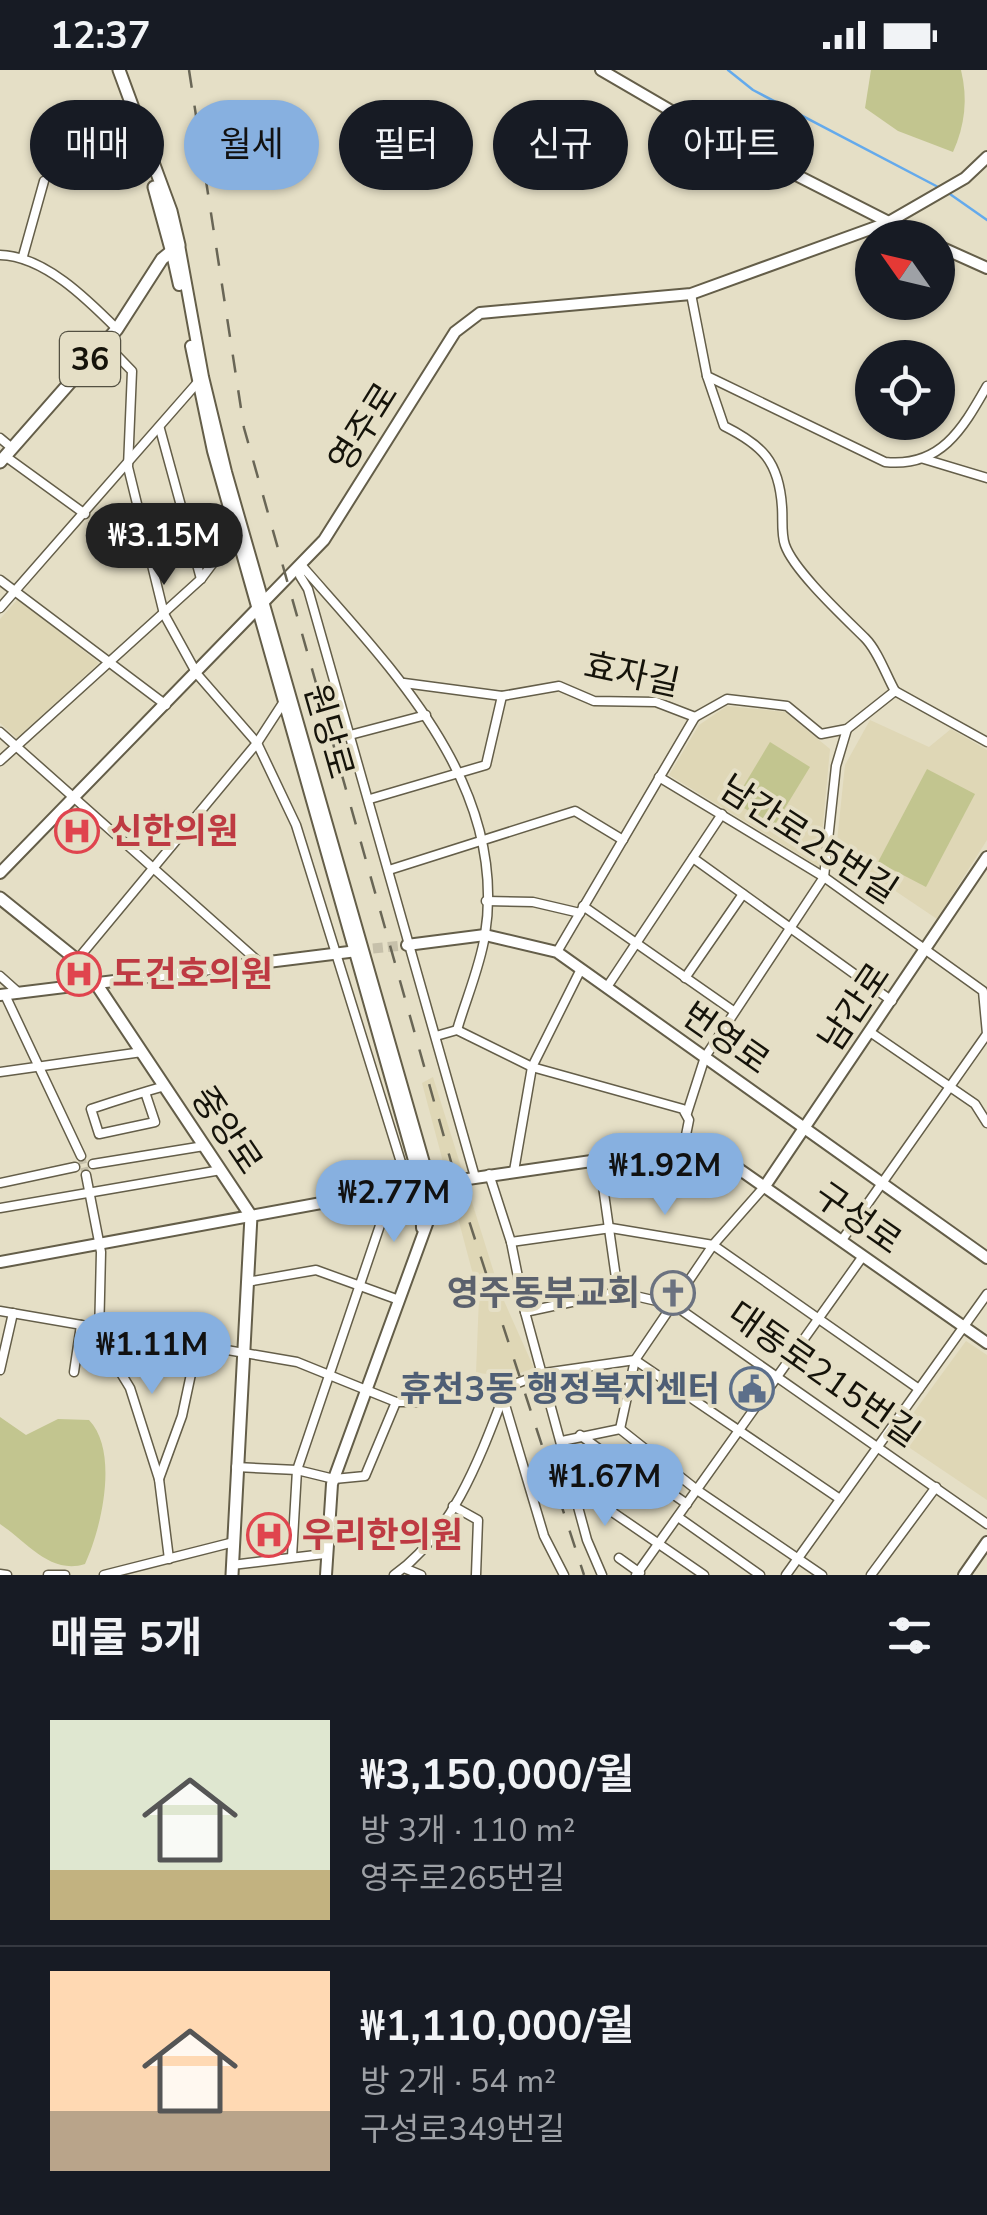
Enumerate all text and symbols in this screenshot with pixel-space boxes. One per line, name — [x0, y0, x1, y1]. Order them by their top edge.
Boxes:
text: 12:37 — [50, 10, 151, 61]
chip: 매매 — [30, 100, 164, 190]
chip: 월세 — [184, 100, 319, 190]
chip: 필터 — [339, 100, 473, 190]
chip: 신규 — [493, 100, 628, 190]
chip: 아파트 — [648, 100, 814, 190]
north arrow — [855, 220, 955, 320]
map controls — [855, 220, 955, 440]
road number: 36 — [60, 332, 120, 386]
button: locate — [855, 340, 955, 440]
street label: 영주로 — [318, 374, 409, 481]
pin: ₩3.15M — [83, 503, 245, 588]
text: ₩3.15M — [108, 514, 220, 557]
street label: 효자길 — [580, 641, 684, 708]
street label: 원당로 — [293, 678, 364, 784]
street label: 남간로25번길 — [711, 764, 907, 914]
hospital icon: 신한의원 — [54, 808, 100, 854]
place label: 신한의원 — [110, 808, 239, 855]
hospital icon: 도건호의원 — [56, 951, 102, 997]
place label: 도건호의원 — [112, 951, 273, 998]
street label: 남간로 — [808, 954, 901, 1060]
street label: 번영로 — [673, 991, 779, 1085]
street label: 중앙로 — [180, 1077, 273, 1183]
pin: ₩1.92M — [584, 1133, 746, 1218]
text: ₩1.92M — [609, 1144, 721, 1187]
pin: ₩2.77M — [313, 1160, 475, 1245]
text: ₩2.77M — [338, 1171, 450, 1214]
street label: 구성로 — [805, 1171, 911, 1265]
place label: 영주동부교회 — [447, 1270, 640, 1317]
church icon: 영주동부교회 — [650, 1270, 696, 1316]
street label: 대동로215번길 — [718, 1291, 929, 1458]
pin: ₩1.11M — [71, 1312, 233, 1397]
text: ₩1.11M — [96, 1323, 208, 1366]
place label: 휴천3동 행정복지센터 — [400, 1366, 720, 1413]
public building icon: 휴천3동 행정복지센터 — [729, 1366, 775, 1412]
pin: ₩1.67M — [524, 1444, 686, 1529]
text: ₩1.67M — [549, 1455, 661, 1498]
hospital icon: 우리한의원 — [246, 1512, 292, 1558]
place label: 우리한의원 — [302, 1512, 463, 1559]
icon: filters — [882, 1608, 937, 1663]
text: 매물 5개 — [50, 1610, 202, 1667]
text: ₩3,150,000/월 — [360, 1747, 634, 1804]
icon: home — [130, 1760, 250, 1880]
text: 방 3개 · 110 m² — [360, 1809, 575, 1852]
text: 영주로265번길 — [360, 1857, 565, 1900]
text: ₩1,110,000/월 — [360, 1998, 634, 2055]
icon: home — [130, 2011, 250, 2131]
text: 방 2개 · 54 m² — [360, 2060, 556, 2103]
text: 구성로349번길 — [360, 2108, 565, 2151]

